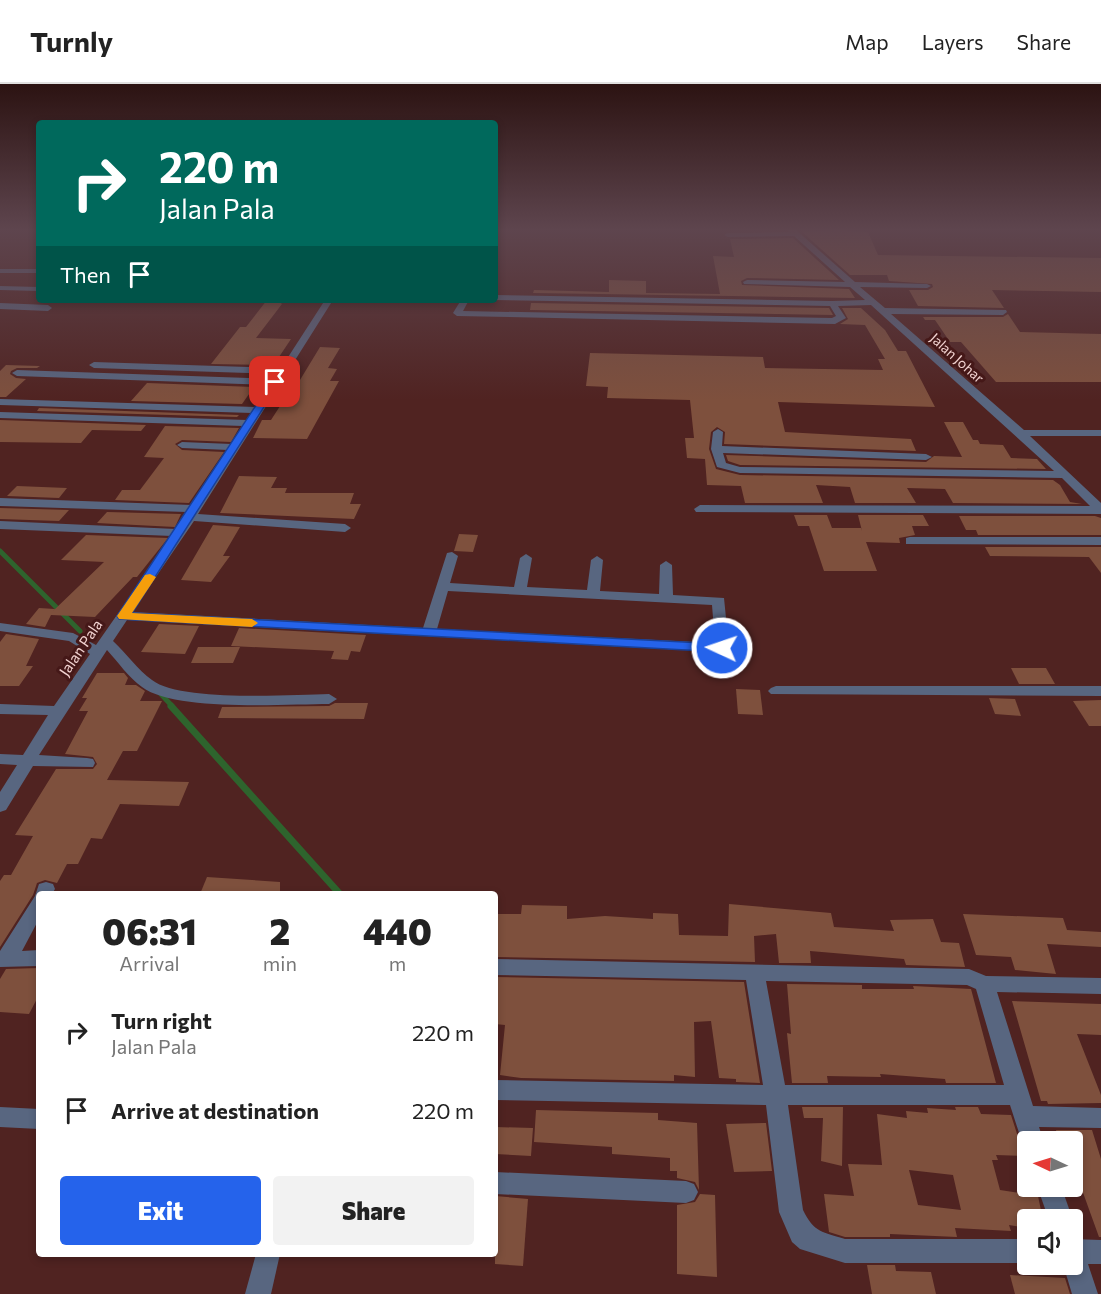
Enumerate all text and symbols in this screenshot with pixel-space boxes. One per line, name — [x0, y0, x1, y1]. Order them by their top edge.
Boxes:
text: Turnly — [30, 24, 113, 58]
text: Map — [845, 29, 889, 54]
text: Layers — [922, 29, 984, 54]
text: Share — [1017, 29, 1071, 54]
text: 220 m — [159, 140, 279, 192]
icon: right — [60, 144, 138, 222]
text: Jalan Pala — [159, 192, 275, 225]
icon: arrive — [123, 258, 156, 291]
text: Then — [60, 261, 111, 288]
street label: Jalan Johar — [927, 329, 988, 386]
pin — [249, 356, 300, 407]
icon: arrive — [258, 365, 291, 398]
street label: Jalan Pala — [55, 616, 106, 679]
position arrow — [690, 616, 754, 680]
text: 06:31 — [102, 908, 197, 952]
text: 2 — [269, 908, 290, 952]
text: 440 — [363, 908, 432, 952]
text: Arrival — [119, 951, 180, 975]
text: min — [263, 951, 297, 975]
text: m — [389, 951, 406, 975]
text: Turn right — [111, 1007, 212, 1034]
icon: right — [60, 1016, 93, 1049]
text: 220 m — [412, 1019, 474, 1046]
text: Jalan Pala — [111, 1034, 197, 1058]
icon: arrive — [60, 1094, 93, 1127]
text: Arrive at destination — [111, 1097, 319, 1124]
text: 220 m — [412, 1097, 474, 1124]
north arrow — [1017, 1131, 1083, 1197]
map controls — [1017, 1131, 1083, 1275]
button: Exit — [60, 1176, 261, 1245]
button: Share — [273, 1176, 474, 1245]
button: sound — [1017, 1209, 1083, 1275]

